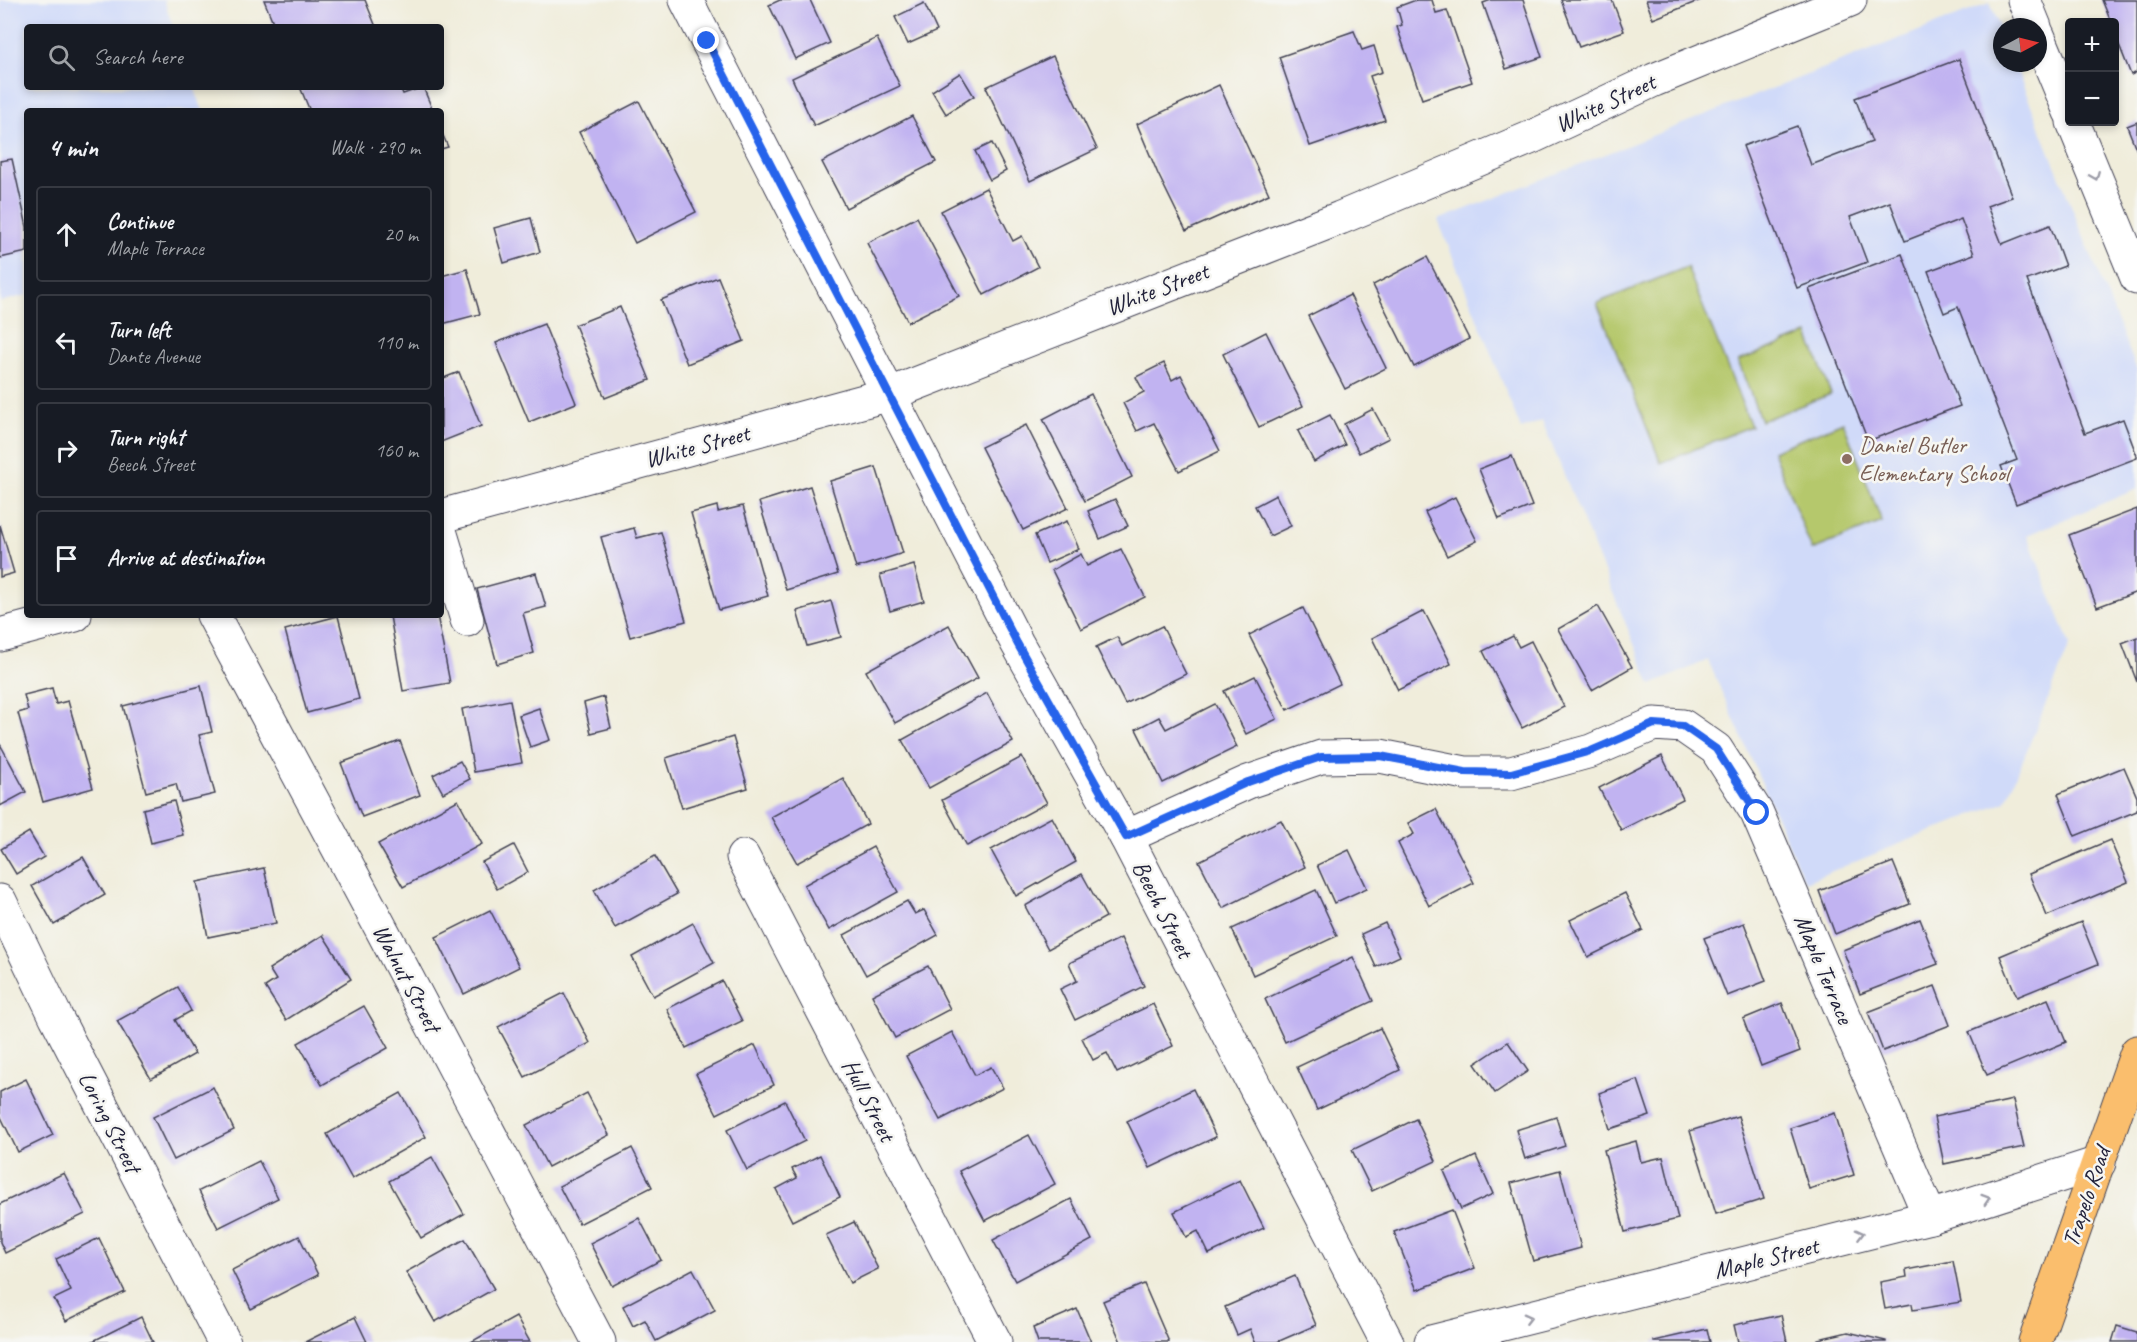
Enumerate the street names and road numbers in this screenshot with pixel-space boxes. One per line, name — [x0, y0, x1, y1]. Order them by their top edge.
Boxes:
street label: White Street — [1550, 66, 1662, 139]
street label: White Street — [1102, 255, 1214, 322]
street label: White Street — [641, 417, 755, 474]
street label: Beech Street — [1126, 855, 1201, 964]
street label: Maple Terrace — [1788, 910, 1861, 1030]
street label: Walnut Street — [366, 919, 449, 1040]
street label: Hull Street — [836, 1054, 903, 1148]
street label: Loring Street — [72, 1067, 150, 1180]
street label: Trapelo Road — [2055, 1140, 2118, 1251]
street label: Maple Street — [1711, 1230, 1823, 1285]

